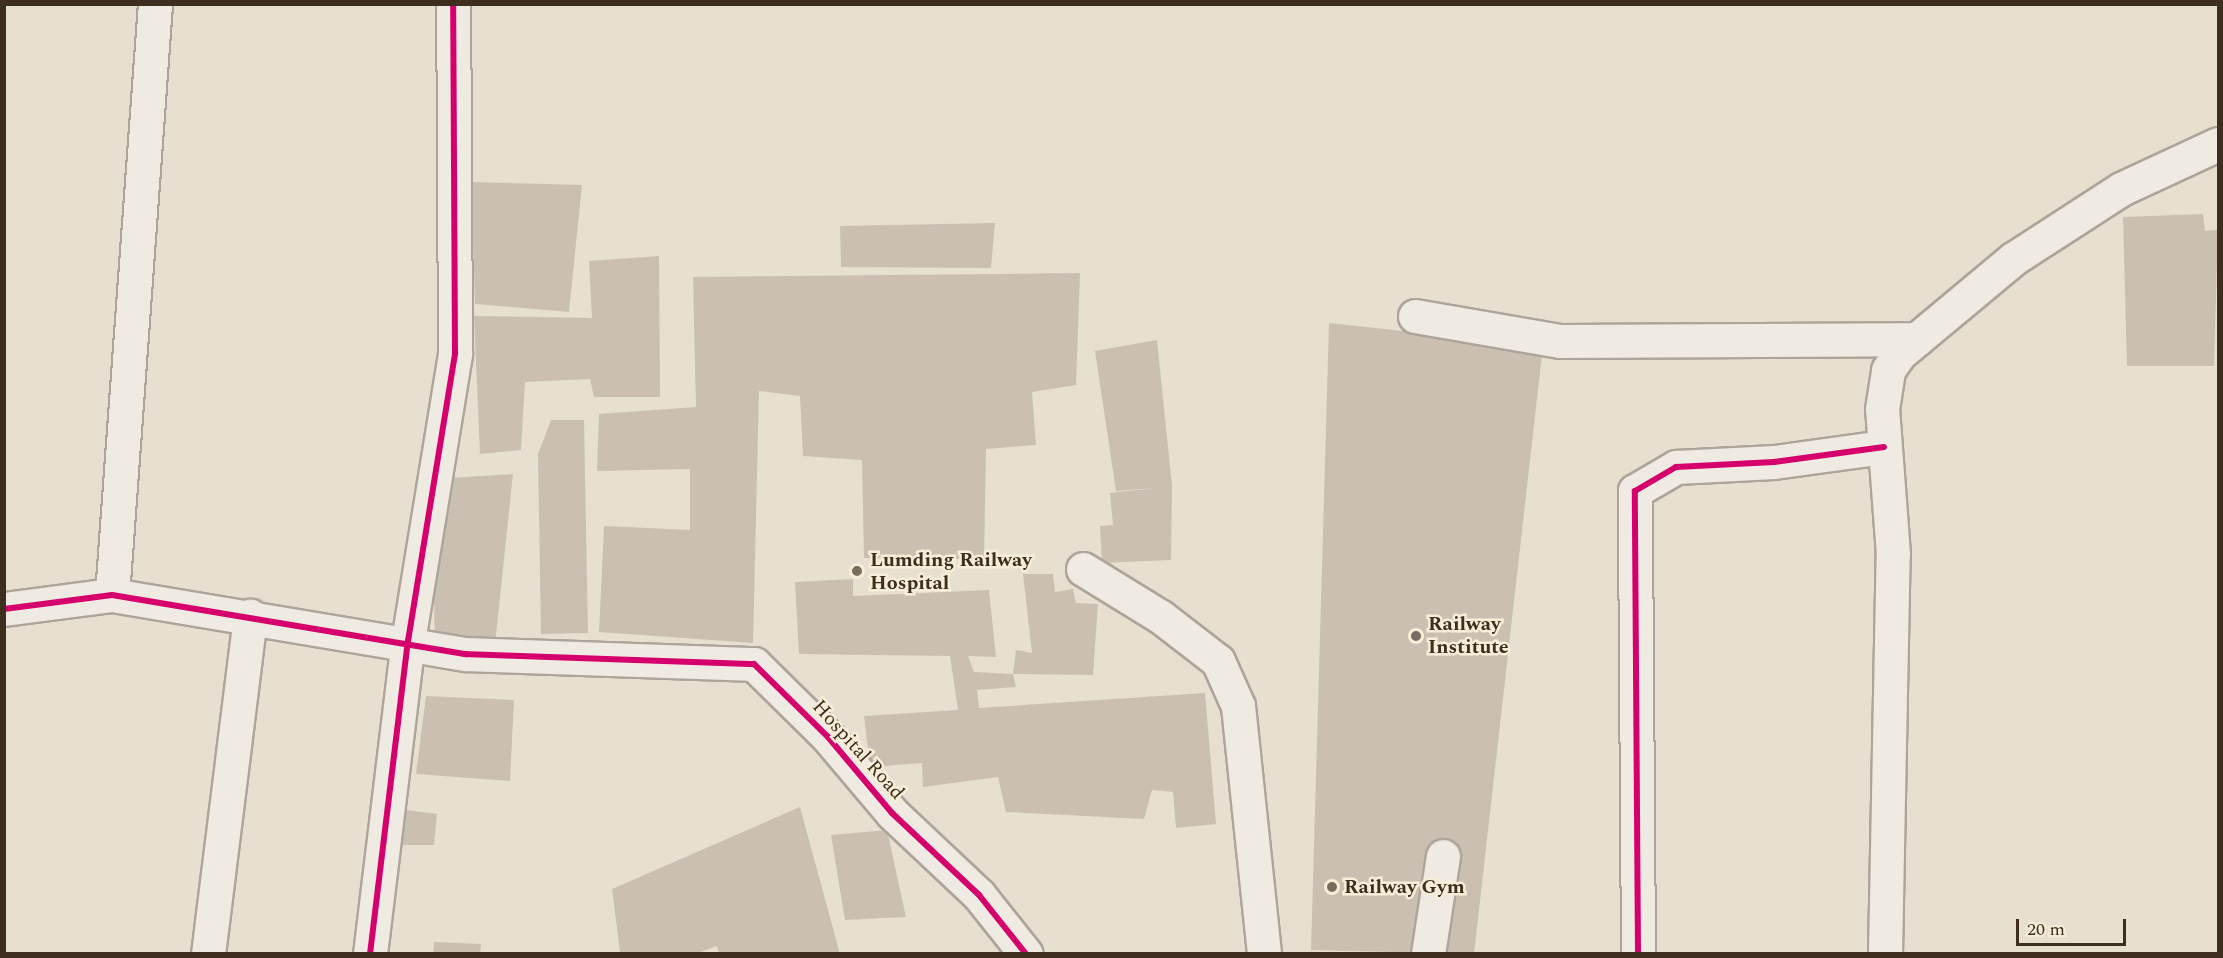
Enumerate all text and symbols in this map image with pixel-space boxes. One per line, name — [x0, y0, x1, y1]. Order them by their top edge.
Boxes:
place label: Lumding Railway Hospital — [870, 548, 1032, 595]
marker: Lumding Railway Hospital — [848, 562, 866, 580]
place label: Railway Institute — [1428, 612, 1509, 659]
marker: Railway Institute — [1409, 629, 1423, 643]
street label: Hospital Road — [807, 695, 909, 805]
place label: Railway Gym — [1344, 875, 1465, 899]
marker: Railway Gym — [1325, 880, 1339, 894]
scale bar — [2019, 907, 2128, 945]
text: 20 m — [2027, 916, 2065, 943]

